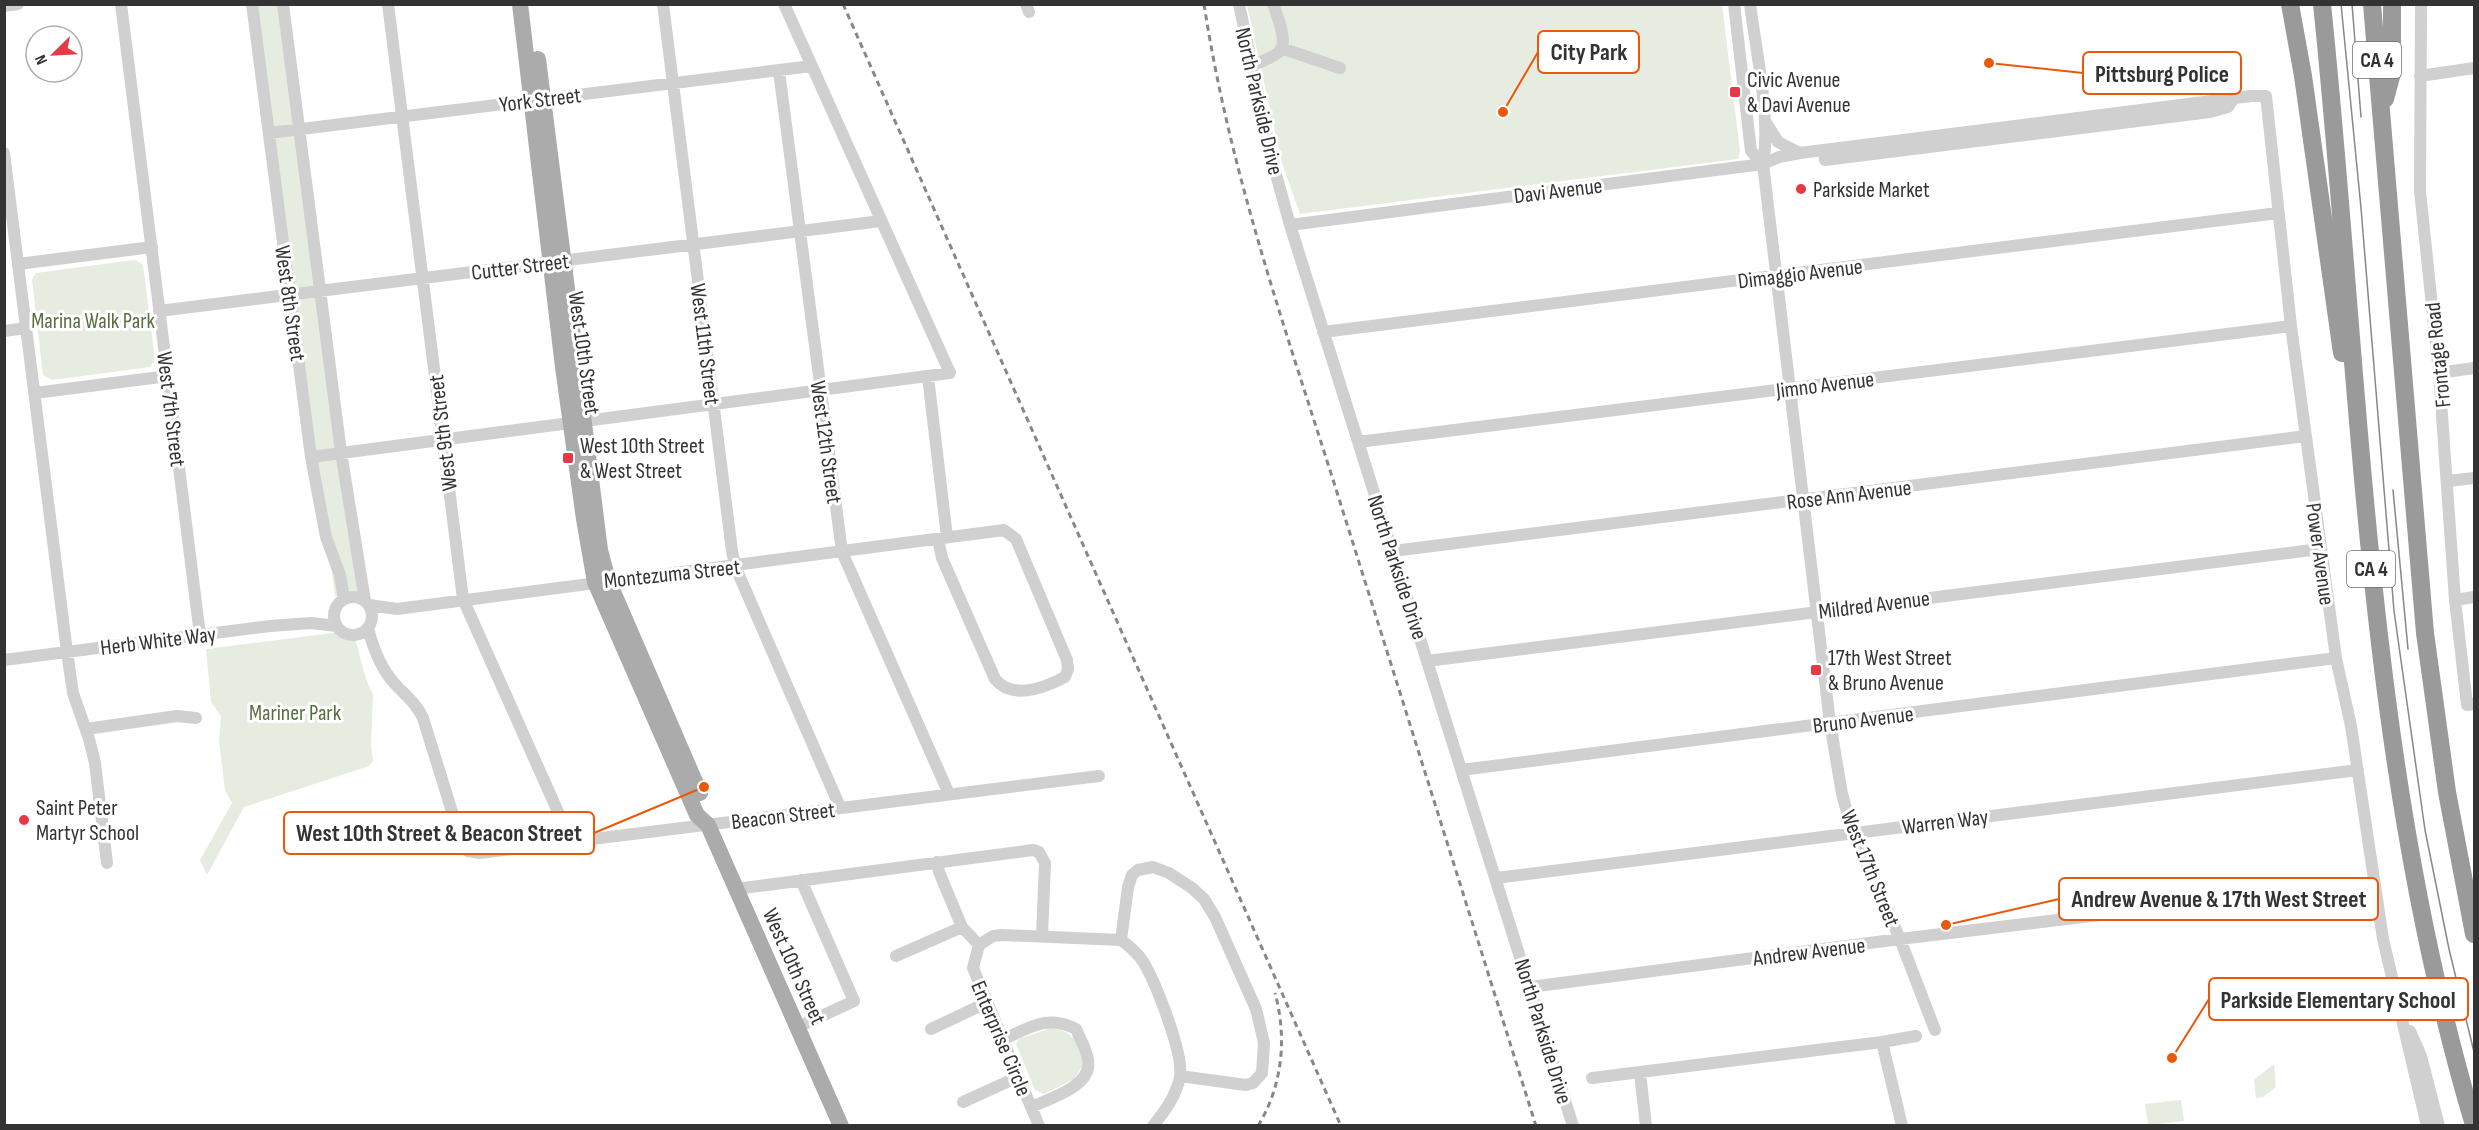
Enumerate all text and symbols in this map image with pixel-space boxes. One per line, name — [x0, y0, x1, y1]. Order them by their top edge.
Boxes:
north arrow — [24, 24, 84, 84]
street label: North Parkside Drive — [1228, 25, 1289, 178]
callout: City Park — [1538, 31, 1639, 73]
text: City Park — [1551, 38, 1627, 67]
road number: CA 4 — [2353, 42, 2401, 78]
text: N — [31, 52, 52, 67]
callout: Pittsburg Police — [2083, 52, 2241, 94]
text: Pittsburg Police — [2095, 60, 2229, 89]
place label: Civic Avenue & Davi Avenue — [1747, 67, 1851, 119]
street label: York Street — [498, 82, 583, 119]
marker: Civic Avenue & Davi Avenue — [1728, 85, 1742, 99]
street label: Davi Avenue — [1512, 173, 1604, 210]
place label: Parkside Market — [1813, 177, 1930, 204]
marker: Parkside Market — [1794, 182, 1808, 196]
street label: West 8th Street — [268, 244, 311, 363]
street label: Cutter Street — [470, 248, 571, 287]
street label: Dimaggio Avenue — [1736, 253, 1864, 296]
street label: West 11th Street — [684, 282, 725, 407]
street label: West 10th Street — [561, 290, 606, 417]
street label: Frontage Road — [2420, 301, 2457, 409]
park label: Marina Walk Park — [31, 308, 155, 335]
street label: West 7th Street — [150, 350, 191, 469]
street label: Jimno Avenue — [1774, 366, 1876, 405]
street label: West 9th Street — [423, 373, 464, 492]
street label: West 12th Street — [804, 379, 848, 506]
place label: West 10th Street & West Street — [580, 433, 705, 485]
marker: West 10th Street & West Street — [561, 451, 575, 465]
street label: Rose Ann Avenue — [1785, 474, 1913, 517]
street label: North Parkside Drive — [1361, 492, 1433, 643]
street label: Power Avenue — [2299, 501, 2340, 607]
road number: CA 4 — [2347, 551, 2395, 587]
street label: Montezuma Street — [603, 554, 742, 595]
street label: Mildred Avenue — [1817, 585, 1931, 626]
street label: Herb White Way — [99, 621, 218, 662]
place label: 17th West Street & Bruno Avenue — [1828, 645, 1952, 697]
marker: 17th West Street & Bruno Avenue — [1809, 663, 1823, 677]
park label: Mariner Park — [249, 700, 342, 727]
street label: Bruno Avenue — [1811, 701, 1915, 740]
place label: Saint Peter Martyr School — [36, 795, 139, 847]
street label: Beacon Street — [730, 797, 837, 836]
street label: Warren Way — [1900, 804, 1990, 841]
street label: West 17th Street — [1834, 806, 1905, 931]
callout: West 10th Street & Beacon Street — [284, 812, 594, 854]
marker: Saint Peter Martyr School — [17, 813, 31, 827]
text: West 10th Street & Beacon Street — [296, 819, 582, 848]
callout: Andrew Avenue & 17th West Street — [2059, 878, 2378, 920]
text: Andrew Avenue & 17th West Street — [2070, 885, 2367, 914]
street label: West 10th Street — [756, 904, 831, 1029]
street label: Andrew Avenue — [1751, 932, 1867, 973]
street label: North Parkside Drive — [1508, 956, 1577, 1107]
street label: Enterprise Circle — [964, 977, 1037, 1100]
callout: Parkside Elementary School — [2209, 978, 2468, 1020]
text: Parkside Elementary School — [2220, 986, 2456, 1015]

